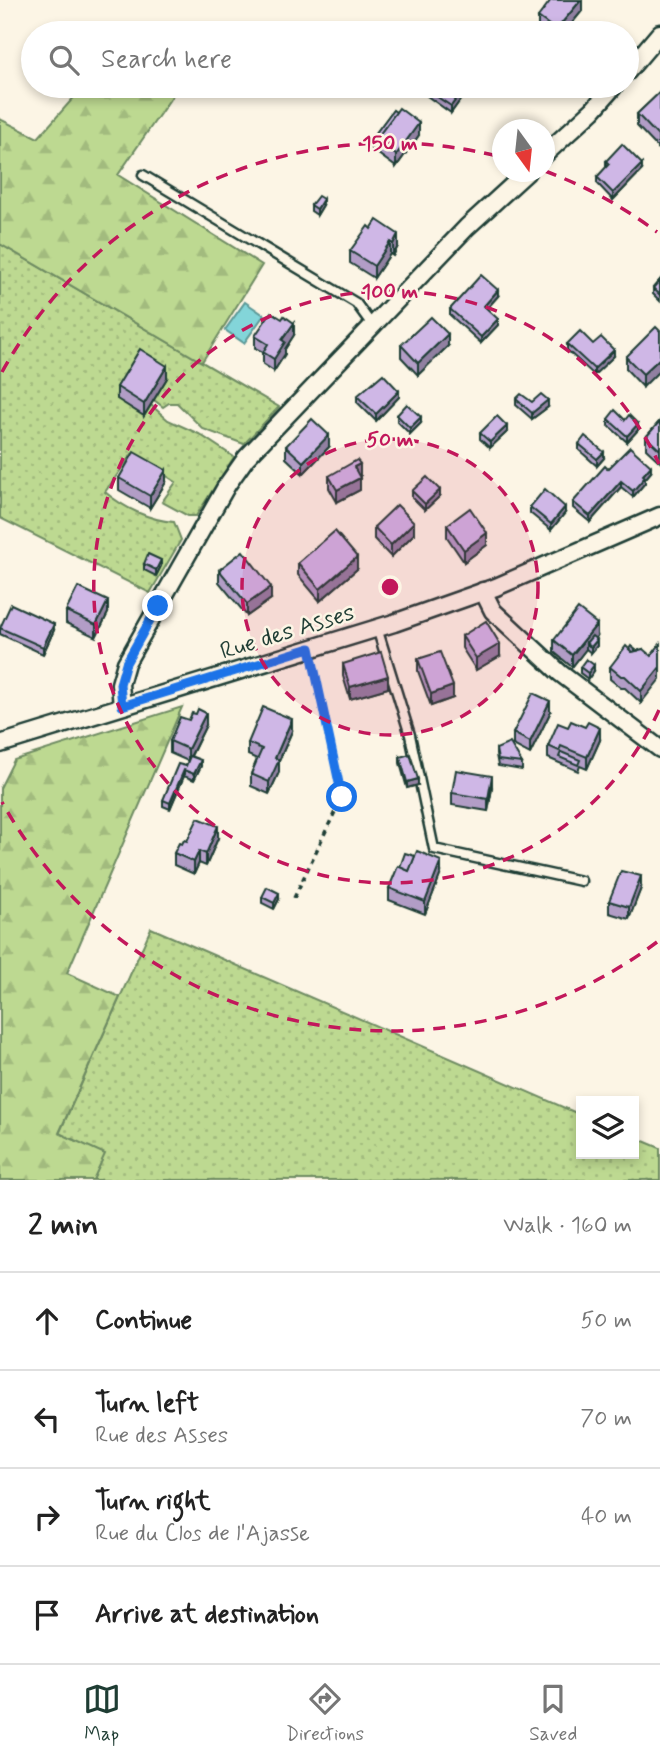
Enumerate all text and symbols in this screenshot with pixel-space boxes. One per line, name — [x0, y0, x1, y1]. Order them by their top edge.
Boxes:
search box — [21, 21, 639, 98]
icon: search — [45, 41, 83, 79]
text: Search here — [101, 43, 232, 77]
north arrow — [492, 119, 555, 182]
text: 150 m — [362, 130, 418, 158]
text: 100 m — [362, 278, 418, 306]
text: 50 m — [367, 426, 414, 454]
centre of rings — [378, 575, 402, 599]
route end — [142, 590, 173, 621]
street label: Rue des Asses — [216, 597, 359, 668]
route start — [326, 781, 357, 812]
map controls — [576, 1096, 639, 1159]
button: layers — [576, 1096, 639, 1159]
text: 2 min — [28, 1206, 98, 1245]
text: Walk · 160 m — [503, 1211, 632, 1241]
icon: ahead — [28, 1302, 66, 1340]
text: Continue — [95, 1304, 192, 1338]
text: 50 m — [581, 1306, 632, 1336]
text: Turn left — [95, 1387, 199, 1421]
icon: left — [28, 1400, 66, 1438]
text: 70 m — [580, 1404, 632, 1434]
text: Rue des Asses — [95, 1421, 228, 1451]
text: Turn right — [95, 1485, 211, 1519]
icon: right — [28, 1498, 66, 1536]
text: 40 m — [581, 1502, 632, 1532]
text: Rue du Clos de l'Ajasse — [95, 1519, 310, 1549]
icon: arrive — [28, 1596, 66, 1634]
text: Arrive at destination — [95, 1598, 319, 1632]
tab: Map — [83, 1680, 121, 1747]
tab: Directions — [286, 1680, 364, 1747]
tab: Saved — [529, 1680, 577, 1747]

